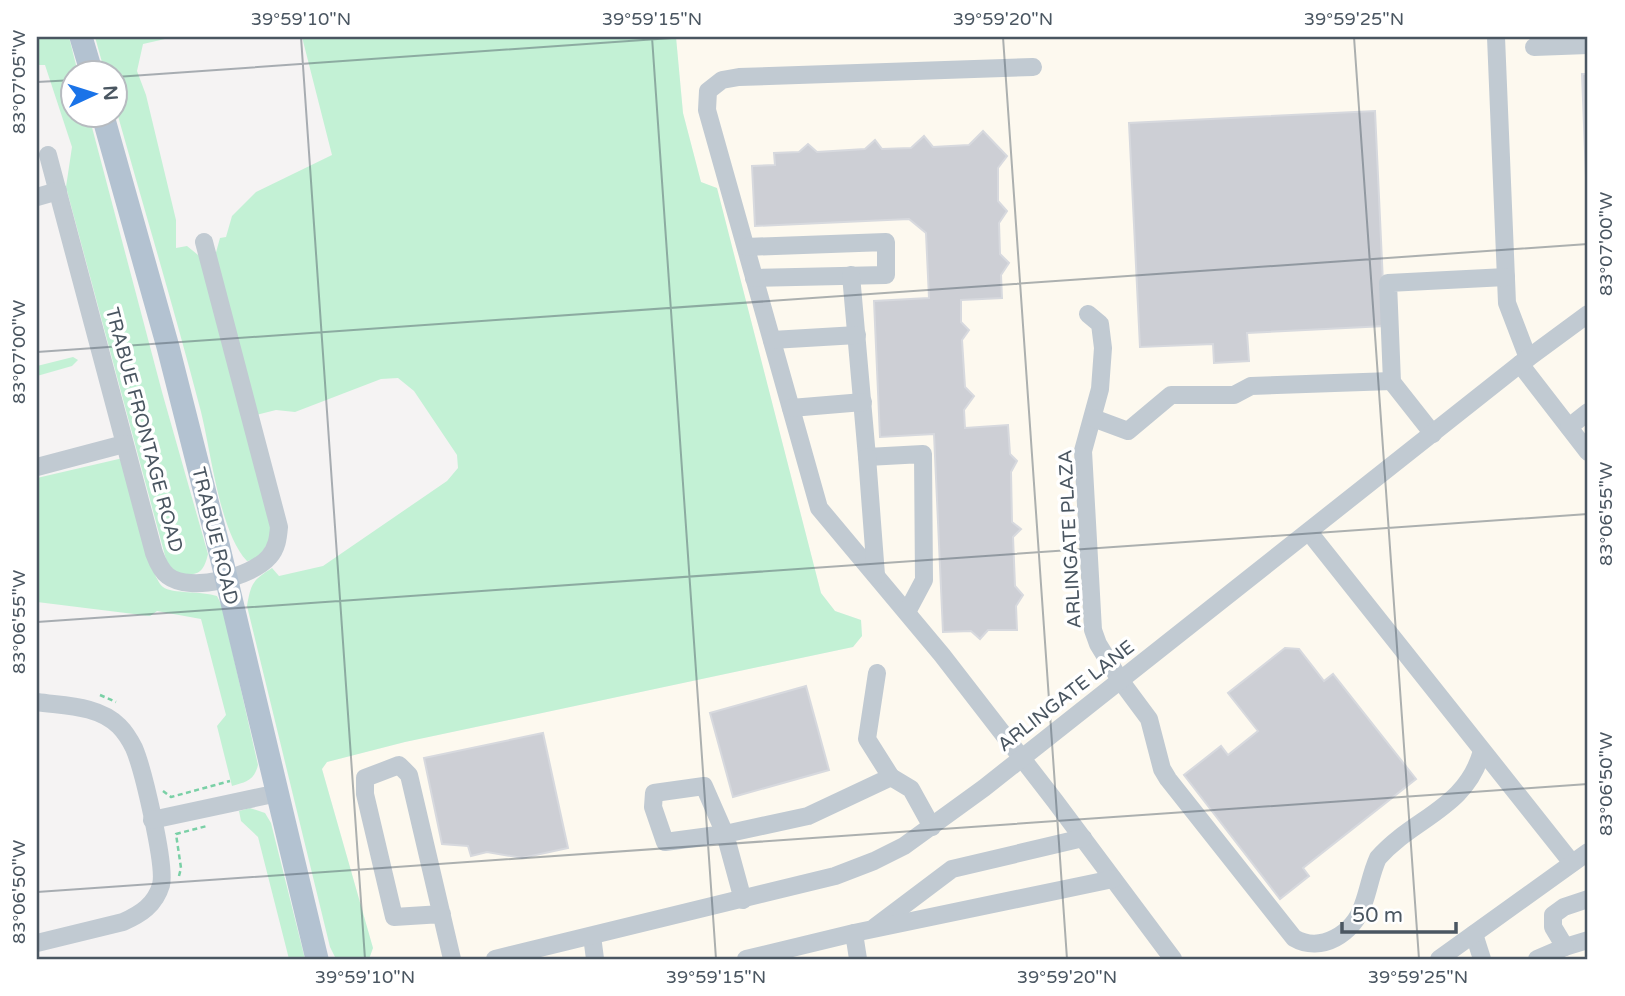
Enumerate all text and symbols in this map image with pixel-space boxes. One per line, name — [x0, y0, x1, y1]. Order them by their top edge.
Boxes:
text: 39°59'10"N — [251, 8, 351, 30]
text: 39°59'15"N — [602, 8, 702, 30]
text: 39°59'20"N — [953, 8, 1053, 30]
text: 39°59'25"N — [1304, 8, 1404, 30]
text: 83°07'05"W — [8, 30, 30, 134]
north arrow — [60, 60, 130, 130]
text: N — [98, 85, 121, 101]
text: 83°07'00"W — [1595, 192, 1617, 296]
text: 83°07'00"W — [8, 300, 30, 404]
street label: TRABUE FRONTAGE ROAD — [101, 305, 187, 555]
street label: ARLINGATE PLAZA — [1054, 449, 1086, 629]
text: 83°06'55"W — [1595, 462, 1617, 566]
street label: TRABUE ROAD — [187, 465, 243, 607]
text: 83°06'55"W — [8, 570, 30, 674]
street label: ARLINGATE LANE — [993, 636, 1139, 756]
text: 83°06'50"W — [1595, 732, 1617, 836]
text: 83°06'50"W — [8, 840, 30, 944]
scale bar — [1342, 891, 1455, 935]
text: 50 m — [1352, 903, 1403, 928]
text: 39°59'10"N — [315, 966, 415, 988]
text: 39°59'15"N — [666, 966, 766, 988]
text: 39°59'20"N — [1017, 966, 1117, 988]
text: 39°59'25"N — [1368, 966, 1468, 988]

